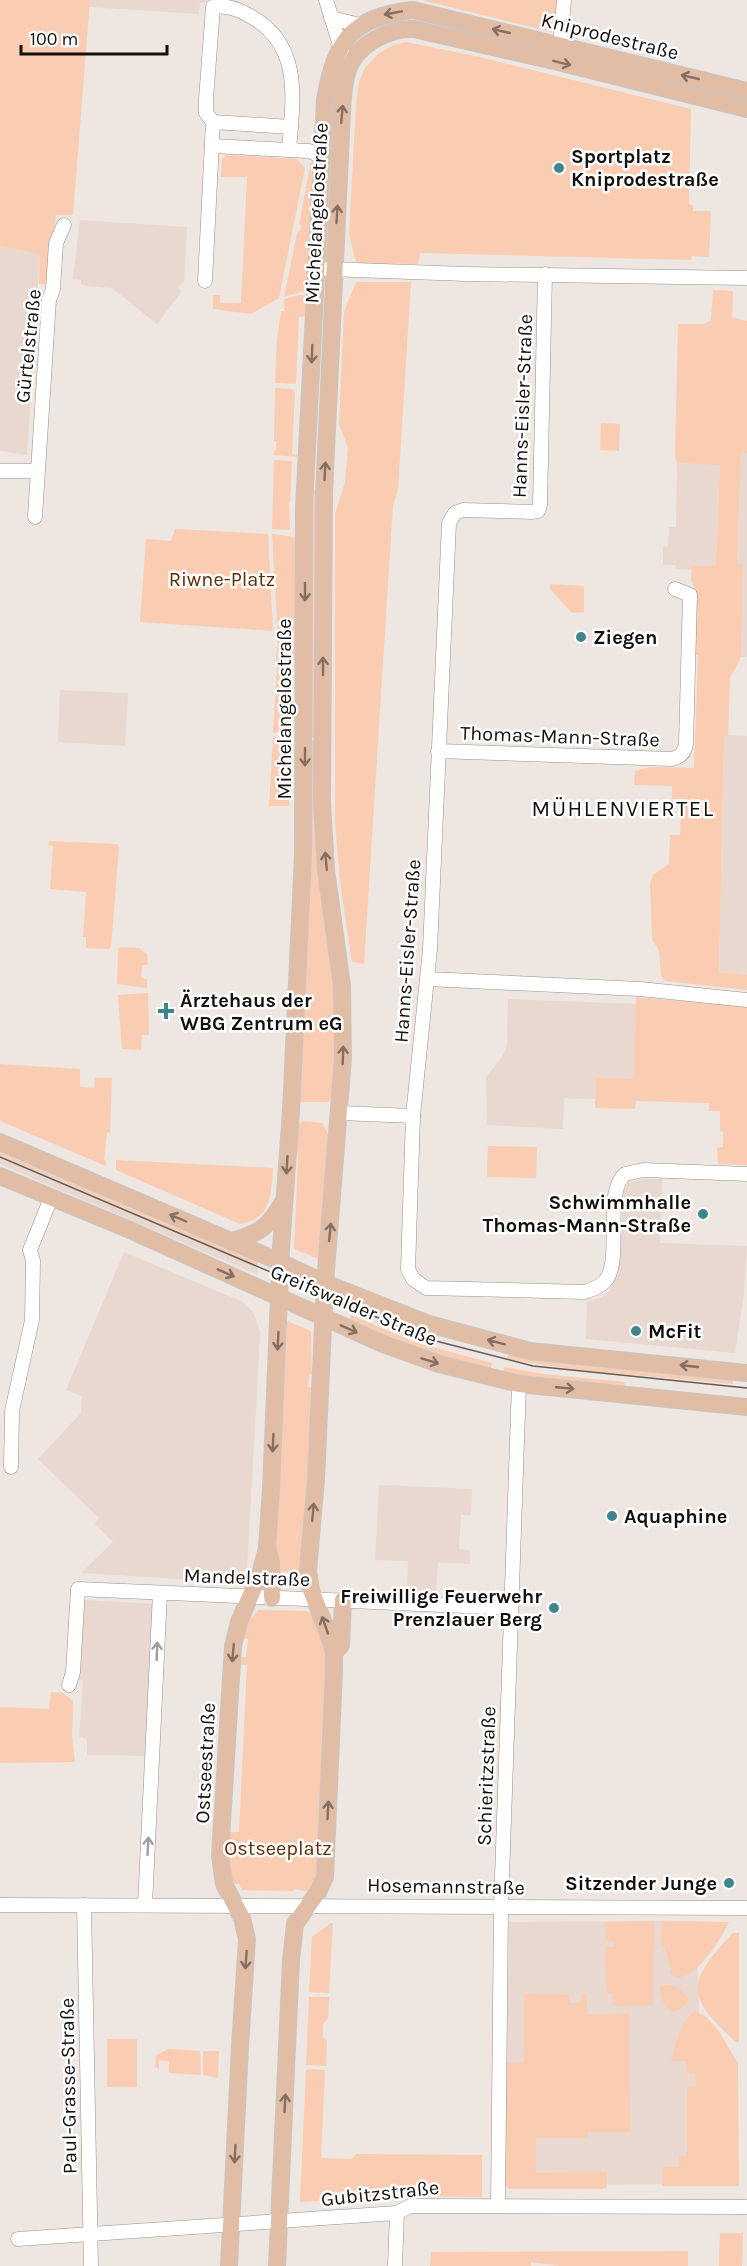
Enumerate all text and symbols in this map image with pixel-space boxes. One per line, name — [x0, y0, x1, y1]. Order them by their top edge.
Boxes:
one-way arrow — [383, 8, 403, 19]
street label: Kniprodestraße — [539, 8, 681, 65]
scale bar — [21, 18, 166, 56]
one-way arrow — [491, 25, 510, 37]
text: 100 m — [30, 28, 78, 50]
one-way arrow — [552, 57, 571, 69]
one-way arrow — [681, 71, 700, 82]
one-way arrow — [337, 104, 348, 124]
street label: Michelangelostraße — [300, 122, 333, 304]
place label: Sportplatz Kniprodestraße — [571, 145, 719, 191]
marker: Sportplatz Kniprodestraße — [552, 161, 566, 175]
one-way arrow — [331, 205, 342, 225]
street label: Gürtelstraße — [11, 288, 46, 404]
street label: Hanns-Eisler-Straße — [508, 314, 537, 498]
one-way arrow — [307, 343, 318, 363]
one-way arrow — [319, 462, 330, 482]
park label: Riwne-Platz — [169, 568, 275, 591]
one-way arrow — [299, 581, 311, 601]
street label: Michelangelostraße — [273, 618, 296, 800]
place label: Ziegen — [593, 626, 657, 649]
marker: Ziegen — [574, 630, 588, 644]
one-way arrow — [317, 657, 328, 677]
street label: Thomas-Mann-Straße — [460, 722, 660, 751]
one-way arrow — [299, 746, 311, 766]
district label: MÜHLENVIERTEL — [532, 796, 714, 822]
one-way arrow — [320, 852, 331, 872]
street label: Hanns-Eisler-Straße — [390, 858, 425, 1044]
place label: Ärztehaus der WBG Zentrum eG — [180, 989, 343, 1035]
marker: Ärztehaus der WBG Zentrum eG — [157, 1002, 175, 1020]
one-way arrow — [338, 1046, 349, 1066]
one-way arrow — [281, 1155, 292, 1175]
place label: Schwimmhalle Thomas-Mann-Straße — [483, 1191, 691, 1237]
marker: Schwimmhalle Thomas-Mann-Straße — [696, 1207, 710, 1221]
one-way arrow — [170, 1212, 188, 1223]
one-way arrow — [325, 1222, 336, 1242]
street label: Greifswalder Straße — [267, 1260, 441, 1351]
one-way arrow — [217, 1268, 235, 1279]
place label: McFit — [648, 1320, 702, 1343]
one-way arrow — [340, 1324, 358, 1335]
marker: McFit — [629, 1324, 643, 1338]
one-way arrow — [273, 1330, 284, 1350]
one-way arrow — [487, 1336, 506, 1348]
one-way arrow — [420, 1356, 439, 1367]
one-way arrow — [679, 1360, 699, 1371]
one-way arrow — [554, 1383, 574, 1394]
one-way arrow — [267, 1432, 278, 1452]
one-way arrow — [308, 1503, 319, 1523]
place label: Aquaphine — [624, 1505, 727, 1528]
marker: Aquaphine — [605, 1509, 619, 1523]
street label: Mandelstraße — [183, 1564, 311, 1591]
place label: Freiwillige Feuerwehr Prenzlauer Berg — [340, 1585, 542, 1631]
marker: Freiwillige Feuerwehr Prenzlauer Berg — [547, 1601, 561, 1615]
one-way arrow — [319, 1616, 330, 1635]
one-way arrow — [152, 1642, 163, 1662]
one-way arrow — [227, 1643, 238, 1663]
street label: Ostseestraße — [191, 1702, 220, 1824]
street label: Schieritzstraße — [473, 1706, 500, 1846]
one-way arrow — [322, 1800, 333, 1820]
one-way arrow — [142, 1837, 153, 1857]
park label: Ostseeplatz — [224, 1837, 332, 1860]
place label: Sitzender Junge — [565, 1872, 717, 1895]
street label: Hosemannstraße — [367, 1874, 525, 1899]
marker: Sitzender Junge — [722, 1876, 736, 1890]
one-way arrow — [240, 1949, 251, 1969]
street label: Paul-Grasse-Straße — [55, 1998, 82, 2174]
one-way arrow — [279, 2093, 290, 2113]
one-way arrow — [230, 2144, 241, 2164]
street label: Gubitzstraße — [320, 2176, 440, 2211]

